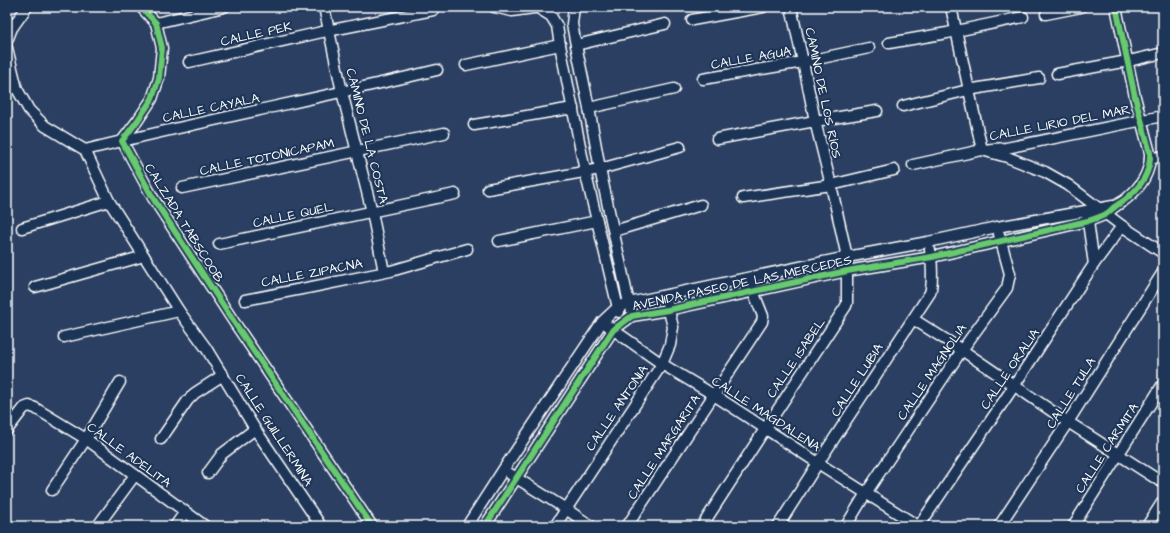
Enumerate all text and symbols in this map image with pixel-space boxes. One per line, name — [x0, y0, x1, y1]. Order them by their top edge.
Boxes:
street label: CALLE PEK — [219, 17, 293, 51]
street label: CAMINO DE LOS RÍOS — [800, 26, 846, 160]
street label: CALLE AGUA — [709, 42, 793, 74]
street label: CAMINO DE LA COSTA — [341, 66, 393, 206]
street label: CALLE CAYALA — [161, 89, 262, 127]
street label: CALLE LIRIO DEL MAR — [988, 101, 1132, 145]
street label: CALLE TOTONICAPAM — [198, 134, 336, 180]
street label: CALZADA TABSCOOB — [140, 160, 228, 286]
street label: CALLE QUEL — [251, 198, 335, 232]
street label: AVENIDA PASEO DE LAS MERCEDES — [631, 251, 853, 315]
street label: CALLE ZIPACNA — [260, 254, 365, 292]
street label: CALLE ISABEL — [763, 314, 829, 402]
street label: CALLE MAGNOLIA — [893, 320, 971, 424]
street label: CALLE ORALIA — [976, 324, 1044, 413]
street label: CALLE LUBIA — [827, 339, 888, 420]
street label: CALLE TULA — [1042, 353, 1100, 432]
street label: CALLE ANTONIA — [582, 361, 653, 455]
street label: CALLE GUILLERMINA — [231, 370, 318, 490]
street label: CALLE MAGDALENA — [708, 372, 824, 456]
street label: CALLE MARGARITA — [623, 390, 705, 503]
street label: CALLE CARMITA — [1071, 399, 1143, 497]
street label: CALLE ADELITA — [83, 418, 175, 492]

